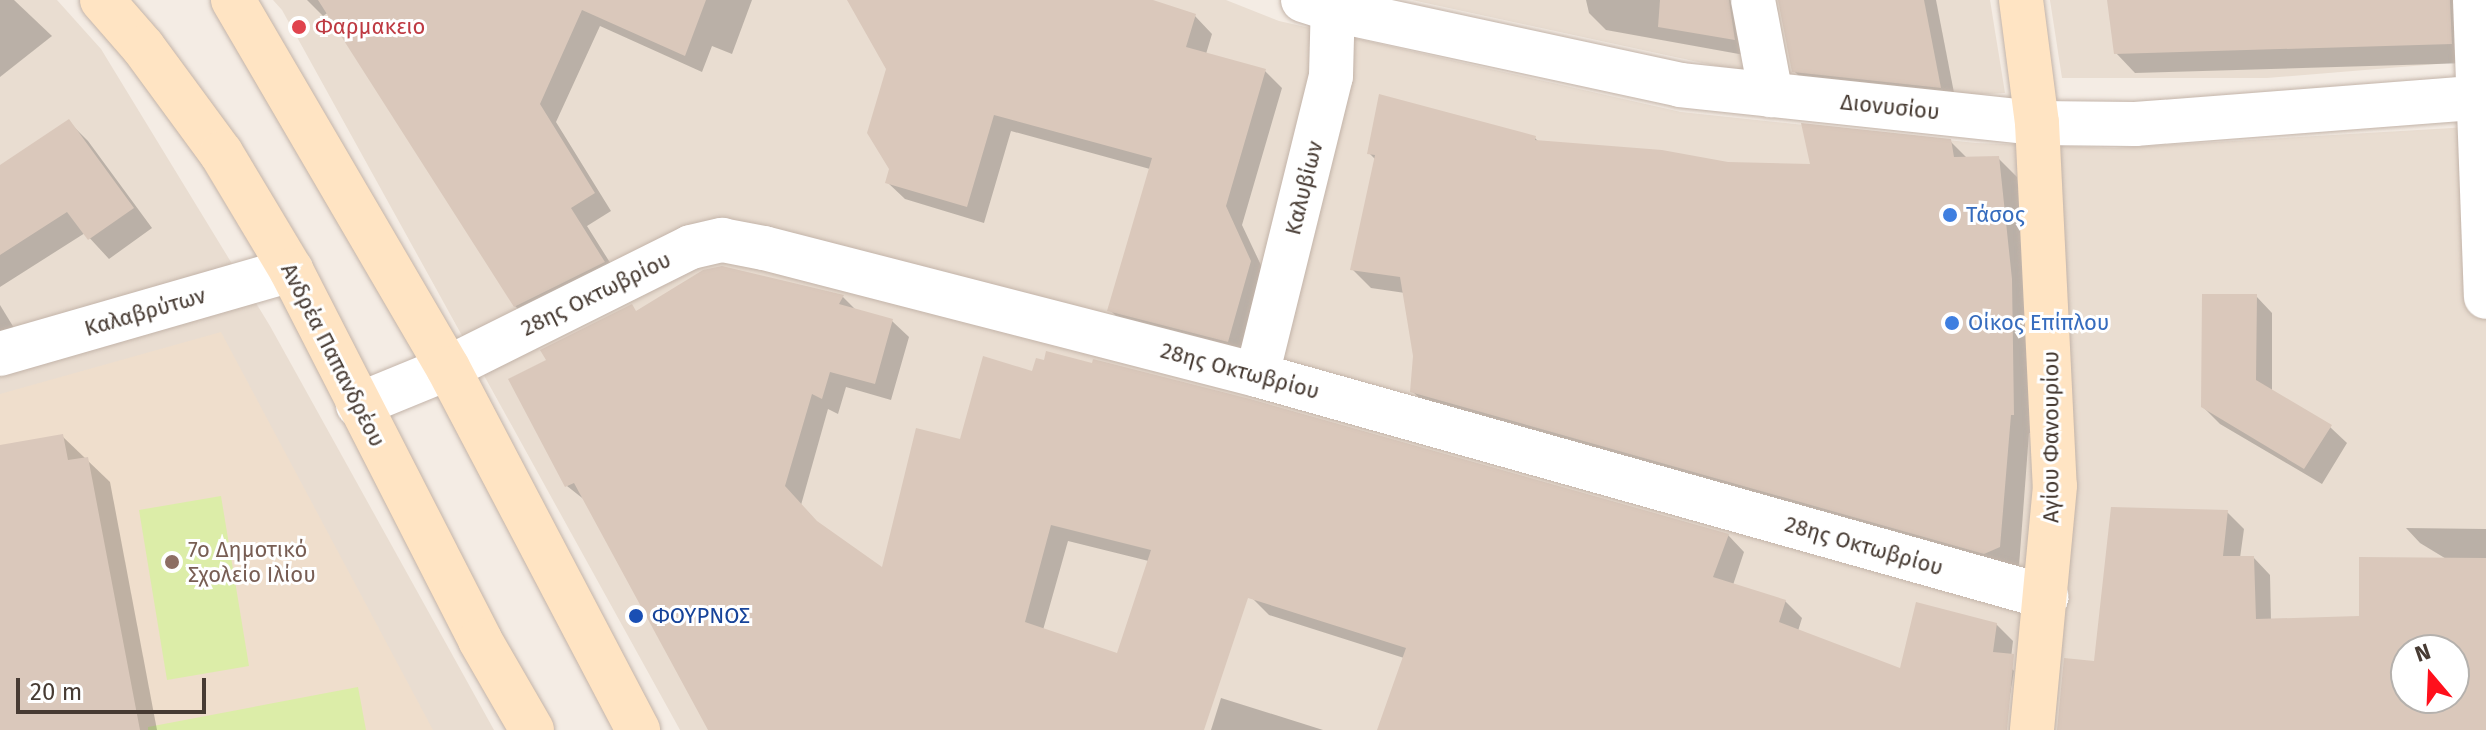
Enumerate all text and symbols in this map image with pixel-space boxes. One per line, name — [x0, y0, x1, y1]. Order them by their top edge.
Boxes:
place label: Φαρμακειο — [315, 14, 425, 40]
marker: Φαρμακειο — [290, 18, 308, 36]
street label: Διονυσίου — [1839, 89, 1941, 125]
street label: Καλυβίων — [1280, 138, 1328, 238]
place label: Τάσος — [1966, 202, 2025, 228]
marker: Τάσος — [1941, 206, 1959, 224]
street label: 28ης Οκτωβρίου — [517, 246, 675, 342]
street label: Ανδρέα Παπανδρέου — [275, 259, 391, 451]
street label: Καλαβρύτων — [81, 282, 209, 342]
place label: Οίκος Επίπλου — [1968, 310, 2109, 336]
marker: Οίκος Επίπλου — [1943, 314, 1961, 332]
street label: 28ης Οκτωβρίου — [1158, 337, 1322, 405]
street label: Αγίου Φανουρίου — [2038, 351, 2064, 523]
street label: 28ης Οκτωβρίου — [1782, 511, 1946, 581]
place label: 7ο Δημοτικό Σχολείο Ιλίου — [188, 536, 316, 588]
marker: 7ο Δημοτικό Σχολείο Ιλίου — [163, 553, 181, 571]
place label: ΦΟΥΡΝΟΣ — [652, 603, 750, 629]
marker: ΦΟΥΡΝΟΣ — [627, 607, 645, 625]
north arrow — [2390, 634, 2470, 714]
text: N — [2411, 638, 2434, 668]
scale bar — [20, 662, 210, 712]
text: 20 m — [30, 678, 82, 706]

